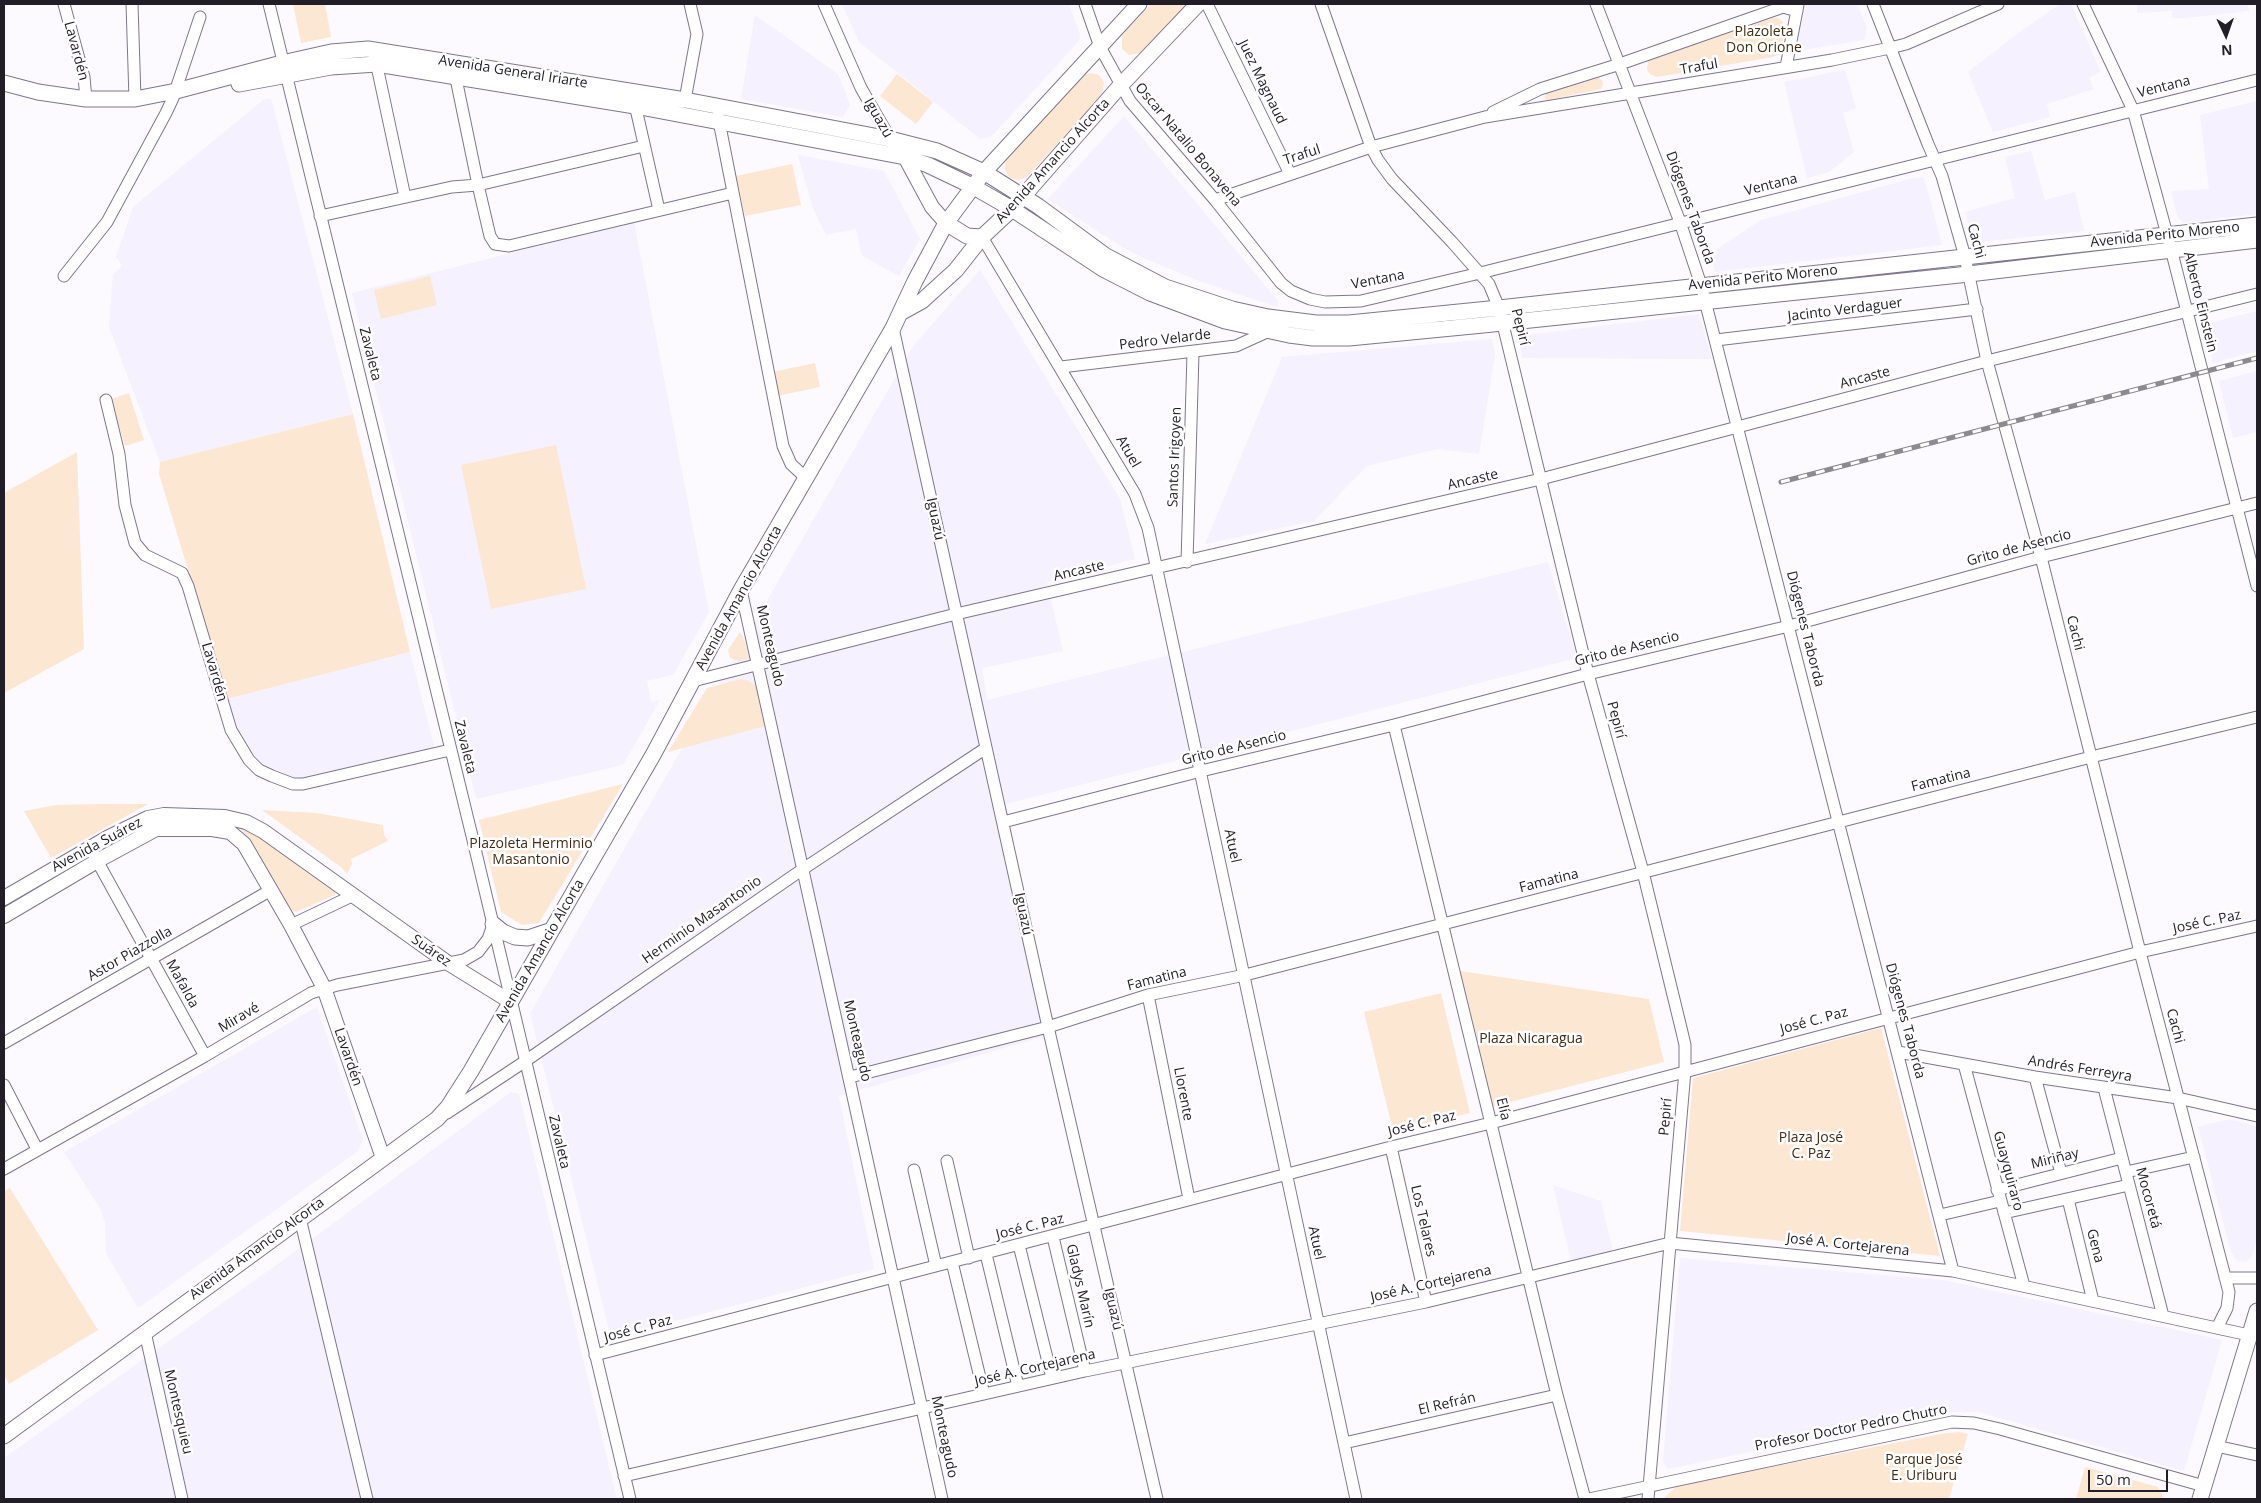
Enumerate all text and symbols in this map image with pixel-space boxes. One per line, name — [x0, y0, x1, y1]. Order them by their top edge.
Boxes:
north arrow — [2201, 10, 2251, 60]
street label: Lavardén — [60, 20, 92, 82]
park label: Plazoleta Don Orione — [1726, 24, 1802, 56]
street label: Juez Magnaud — [1234, 37, 1290, 127]
text: N — [2221, 41, 2233, 60]
street label: Avenida General Iriarte — [437, 52, 589, 92]
street label: Traful — [1679, 55, 1719, 79]
street label: Ventana — [2136, 72, 2192, 102]
street label: Oscar Natalio Bonavena — [1131, 80, 1245, 210]
street label: Iguazú — [860, 95, 896, 141]
street label: Avenida Amancio Alcorta — [992, 95, 1114, 227]
street label: Traful — [1281, 141, 1323, 169]
street label: Diógenes Taborda — [1662, 149, 1718, 267]
street label: Ventana — [1743, 170, 1799, 200]
street label: Avenida Perito Moreno — [2090, 219, 2240, 251]
street label: Cachi — [1963, 222, 1989, 260]
street label: Alberto Einstein — [2179, 250, 2221, 354]
street label: Avenida Perito Moreno — [1688, 262, 1838, 294]
street label: Ventana — [1350, 267, 1406, 293]
street label: Jacinto Verdaguer — [1787, 295, 1903, 325]
street label: Pepirí — [1507, 307, 1533, 347]
street label: Zavaleta — [355, 325, 385, 383]
street label: Pedro Velarde — [1118, 326, 1212, 354]
street label: Ancaste — [1838, 363, 1892, 393]
street label: Santos Irigoyen — [1165, 407, 1185, 507]
street label: Atuel — [1112, 433, 1144, 471]
street label: Ancaste — [1446, 466, 1500, 494]
street label: Iguazú — [922, 496, 948, 542]
street label: Avenida Amancio Alcorta — [692, 523, 786, 673]
street label: Grito de Asencio — [1965, 526, 2073, 570]
street label: Ancaste — [1052, 557, 1106, 585]
street label: Diógenes Taborda — [1782, 569, 1828, 689]
street label: Monteagudo — [752, 603, 788, 689]
street label: Cachi — [2063, 614, 2087, 652]
street label: Grito de Asencio — [1573, 628, 1681, 670]
street label: Lavardén — [198, 641, 230, 703]
street label: Pepirí — [1603, 700, 1629, 740]
street label: Zavaleta — [450, 718, 480, 776]
street label: Grito de Asencio — [1180, 727, 1288, 769]
street label: Famatina — [1910, 765, 1972, 795]
street label: Avenida Suárez — [49, 814, 145, 876]
street label: Atuel — [1220, 828, 1244, 864]
park label: Plazoleta Herminio Masantonio — [469, 836, 593, 869]
street label: Famatina — [1518, 866, 1580, 896]
street label: Herminio Masantonio — [639, 872, 765, 968]
street label: Avenida Amancio Alcorta — [492, 877, 588, 1025]
street label: Iguazú — [1010, 891, 1036, 937]
street label: José C. Paz — [2171, 907, 2243, 937]
street label: Astor Piazzolla — [85, 923, 175, 985]
street label: Suárez — [408, 931, 454, 971]
street label: Mafalda — [162, 957, 202, 1011]
street label: Diógenes Taborda — [1882, 961, 1928, 1081]
street label: Famatina — [1126, 964, 1188, 994]
street label: Monteagudo — [839, 998, 875, 1084]
street label: Miravé — [216, 999, 262, 1037]
street label: José C. Paz — [1778, 1004, 1850, 1038]
street label: Cachi — [2162, 1007, 2188, 1045]
street label: Lavardén — [330, 1026, 366, 1088]
park label: Plaza Nicaragua — [1479, 1031, 1583, 1047]
street label: Andrés Ferreyra — [2027, 1053, 2133, 1085]
street label: Llorente — [1170, 1066, 1196, 1122]
street label: Elía — [1492, 1096, 1514, 1122]
street label: Pepirí — [1656, 1098, 1676, 1136]
street label: José C. Paz — [1386, 1107, 1458, 1141]
street label: Zavaleta — [545, 1113, 573, 1171]
street label: Guayquiraro — [1989, 1129, 2027, 1213]
park label: Plaza José C. Paz — [1779, 1130, 1843, 1162]
street label: Miriñay — [2029, 1145, 2081, 1173]
street label: Mocoretá — [2132, 1166, 2164, 1230]
street label: Los Telares — [1407, 1183, 1439, 1259]
street label: Avenida Amancio Alcorta — [186, 1195, 328, 1303]
street label: José C. Paz — [994, 1210, 1066, 1244]
street label: Atuel — [1304, 1225, 1328, 1261]
street label: Gena — [2083, 1227, 2107, 1265]
street label: José A. Cortejarena — [1786, 1230, 1910, 1260]
street label: Gladys Marín — [1062, 1242, 1098, 1330]
street label: José A. Cortejarena — [1369, 1262, 1493, 1306]
street label: Iguazú — [1100, 1286, 1126, 1332]
street label: José C. Paz — [602, 1312, 674, 1346]
street label: José A. Cortejarena — [973, 1346, 1097, 1390]
street label: Montesquieu — [160, 1368, 196, 1456]
street label: El Refrán — [1417, 1389, 1477, 1419]
street label: Monteagudo — [927, 1394, 961, 1480]
street label: Profesor Doctor Pedro Chutro — [1753, 1401, 1949, 1455]
park label: Parque José E. Uriburu — [1885, 1452, 1963, 1484]
scale bar — [2091, 1460, 2171, 1492]
text: 50 m — [2096, 1469, 2131, 1489]

